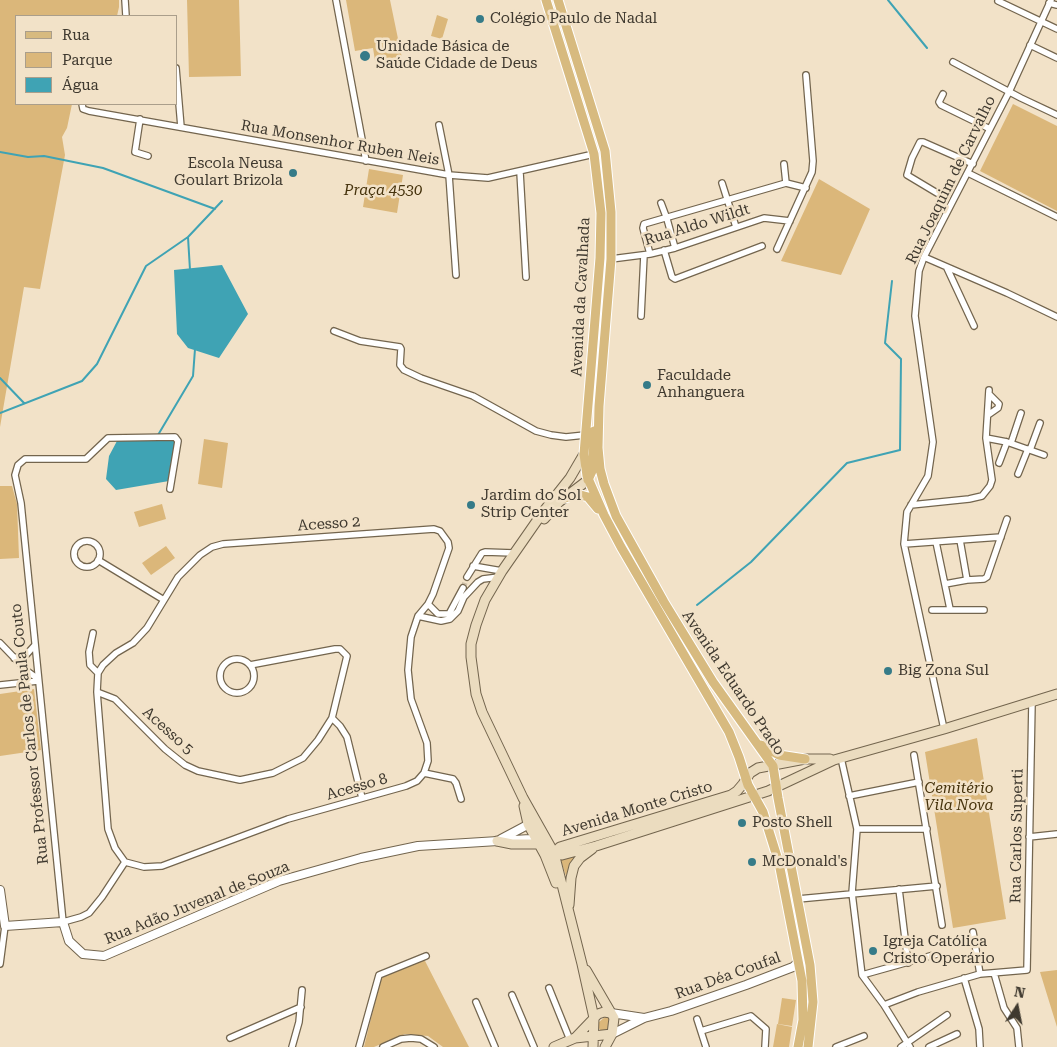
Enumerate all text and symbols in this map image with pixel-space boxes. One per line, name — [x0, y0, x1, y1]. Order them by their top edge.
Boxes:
place label: Colégio Paulo de Nadal — [490, 10, 657, 28]
marker: Colégio Paulo de Nadal — [474, 13, 486, 25]
legend — [15, 15, 178, 105]
text: Rua — [62, 26, 90, 44]
place label: Unidade Básica de Saúde Cidade de Deus — [376, 38, 537, 73]
marker: Unidade Básica de Saúde Cidade de Deus — [358, 49, 372, 63]
text: Parque — [62, 51, 113, 69]
text: Água — [62, 76, 99, 94]
street label: Rua Joaquim de Carvalho — [902, 93, 1000, 267]
street label: Rua Monsenhor Ruben Neis — [239, 117, 441, 169]
place label: Escola Neusa Goulart Brizola — [174, 155, 283, 190]
marker: Escola Neusa Goulart Brizola — [287, 167, 299, 179]
park label: Praça 4530 — [344, 182, 422, 200]
street label: Rua Aldo Wildt — [642, 200, 752, 250]
street label: Avenida da Cavalhada — [568, 217, 594, 377]
place label: Faculdade Anhanguera — [657, 367, 745, 402]
marker: Faculdade Anhanguera — [641, 379, 653, 391]
place label: Jardim do Sol Strip Center — [481, 487, 581, 522]
marker: Jardim do Sol Strip Center — [465, 499, 477, 511]
street label: Acesso 2 — [297, 513, 361, 535]
street label: Rua Professor Carlos de Paula Couto — [7, 603, 53, 865]
street label: Avenida Eduardo Prado — [678, 607, 788, 759]
place label: Big Zona Sul — [898, 662, 989, 680]
marker: Big Zona Sul — [882, 665, 894, 677]
street label: Acesso 5 — [139, 703, 197, 759]
street label: Rua Carlos Superti — [1007, 768, 1027, 904]
street label: Acesso 8 — [324, 770, 390, 804]
street label: Avenida Monte Cristo — [559, 777, 715, 841]
park label: Cemitério Vila Nova — [925, 780, 993, 815]
place label: Posto Shell — [752, 814, 832, 832]
marker: Posto Shell — [736, 817, 748, 829]
place label: McDonald's — [762, 853, 847, 871]
marker: McDonald's — [746, 856, 758, 868]
street label: Rua Adão Juvenal de Souza — [102, 858, 292, 948]
place label: Igreja Católica Cristo Operário — [883, 933, 995, 968]
marker: Igreja Católica Cristo Operário — [867, 945, 879, 957]
street label: Rua Déa Coufal — [673, 949, 783, 1003]
north arrow — [992, 982, 1042, 1032]
text: N — [1013, 983, 1027, 1001]

